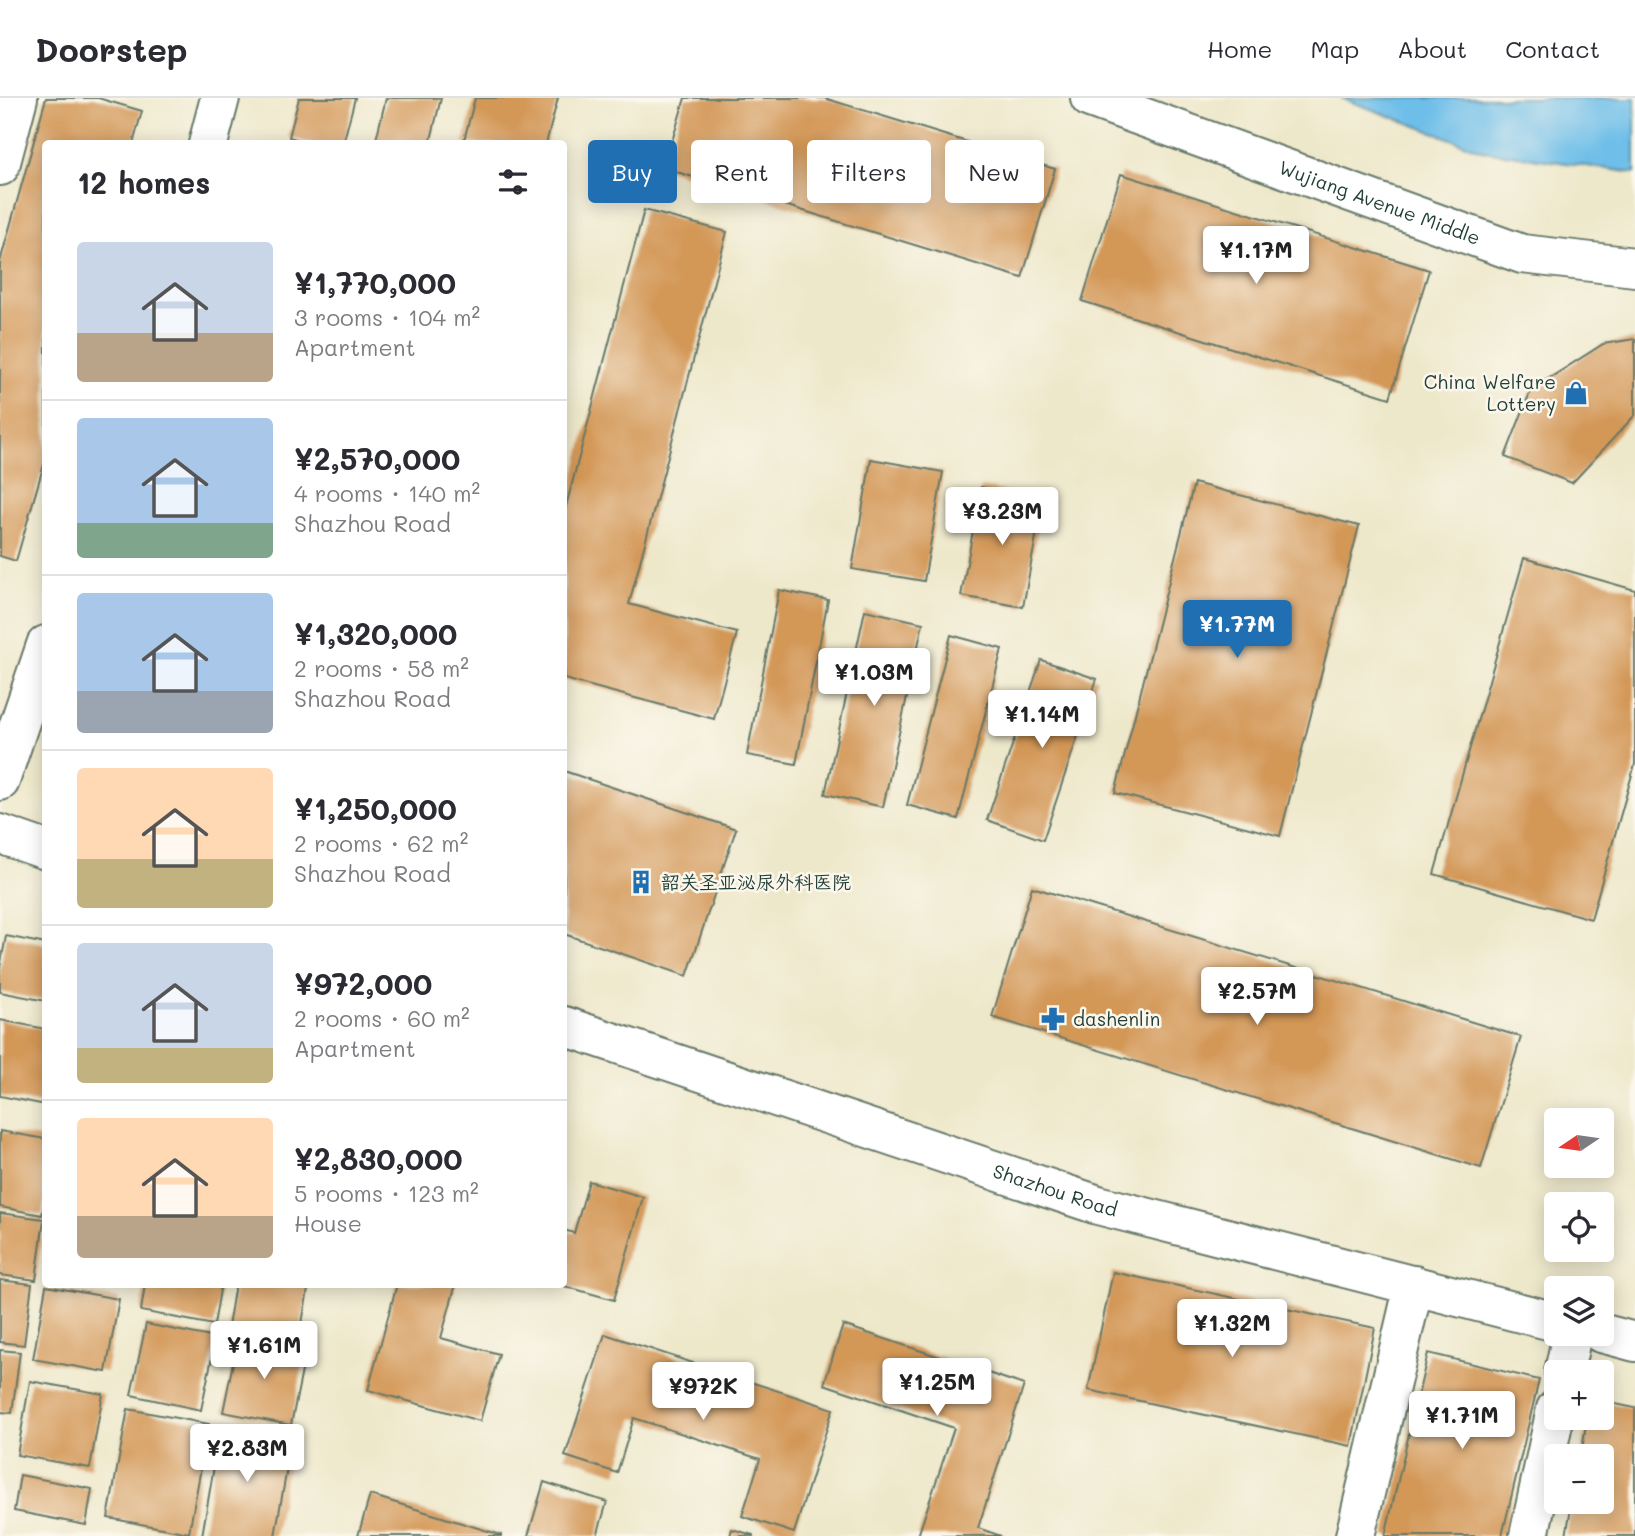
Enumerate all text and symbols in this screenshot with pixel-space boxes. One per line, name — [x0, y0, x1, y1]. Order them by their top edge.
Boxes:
text: Doorstep — [35, 27, 188, 70]
text: Home — [1207, 33, 1272, 64]
text: Map — [1310, 33, 1359, 64]
text: About — [1397, 33, 1467, 64]
text: Contact — [1505, 33, 1600, 64]
chip: Buy — [588, 140, 677, 203]
chip: Rent — [691, 140, 793, 203]
chip: Filters — [807, 140, 931, 203]
chip: New — [945, 140, 1044, 203]
street label: Wujiang Avenue Middle — [1276, 154, 1484, 250]
text: 12 homes — [77, 162, 210, 202]
icon: filters — [494, 163, 532, 201]
pin: ¥1.17M — [1199, 226, 1313, 286]
text: ¥1.17M — [1219, 234, 1293, 264]
text: ¥1,770,000 — [294, 262, 456, 302]
icon: home — [133, 270, 217, 354]
text: 3 rooms · 104 m² — [294, 302, 480, 332]
text: Apartment — [294, 332, 416, 362]
place label: China Welfare Lottery — [1424, 369, 1556, 416]
shop icon: China Welfare Lottery — [1562, 379, 1590, 407]
text: ¥2,570,000 — [294, 438, 460, 478]
icon: home — [133, 446, 217, 530]
text: 4 rooms · 140 m² — [294, 478, 480, 508]
pin: ¥3.23M — [945, 488, 1059, 547]
text: ¥3.23M — [961, 495, 1043, 525]
text: Shazhou Road — [294, 508, 451, 538]
pin: ¥1.77M — [1180, 601, 1294, 660]
text: ¥1.77M — [1199, 608, 1275, 638]
text: ¥1,320,000 — [294, 613, 457, 653]
icon: home — [133, 621, 217, 705]
pin: ¥1.03M — [817, 648, 931, 708]
text: 2 rooms · 58 m² — [294, 653, 469, 683]
text: ¥1.03M — [834, 656, 914, 686]
text: Shazhou Road — [294, 683, 451, 713]
pin: ¥1.14M — [985, 690, 1099, 750]
text: ¥1.14M — [1004, 698, 1080, 728]
text: ¥1,250,000 — [294, 788, 457, 828]
icon: home — [133, 796, 217, 880]
text: 2 rooms · 62 m² — [294, 828, 468, 858]
text: Shazhou Road — [294, 858, 451, 888]
building icon: 韶关圣亚泌尿外科医院 — [627, 868, 655, 896]
place label: 韶关圣亚泌尿外科医院 — [661, 869, 851, 894]
text: ¥972,000 — [294, 963, 432, 1003]
pin: ¥2.57M — [1200, 968, 1314, 1027]
icon: home — [133, 971, 217, 1055]
text: ¥2.57M — [1217, 975, 1297, 1005]
text: 2 rooms · 60 m² — [294, 1003, 470, 1033]
pharmacy icon: dashenlin — [1039, 1005, 1067, 1033]
place label: dashenlin — [1073, 1006, 1160, 1031]
text: Apartment — [294, 1033, 416, 1063]
north arrow — [1544, 1108, 1614, 1178]
map controls — [1544, 1108, 1614, 1514]
text: ¥2,830,000 — [294, 1138, 463, 1178]
icon: home — [133, 1146, 217, 1230]
street label: Shazhou Road — [990, 1158, 1120, 1221]
text: 5 rooms · 123 m² — [294, 1178, 479, 1208]
button: locate — [1544, 1192, 1614, 1262]
text: House — [294, 1208, 362, 1238]
button: layers — [1544, 1276, 1614, 1346]
pin: ¥1.32M — [1175, 1300, 1289, 1359]
text: ¥1.32M — [1193, 1307, 1271, 1337]
pin: ¥1.61M — [207, 1322, 321, 1381]
text: ¥1.61M — [226, 1329, 302, 1359]
pin: ¥1.25M — [880, 1358, 994, 1418]
button: + — [1544, 1360, 1614, 1430]
pin: ¥972K — [654, 1362, 752, 1422]
text: ¥1.25M — [898, 1366, 976, 1396]
text: ¥972K — [668, 1370, 738, 1400]
pin: ¥1.71M — [1405, 1392, 1519, 1451]
text: ¥1.71M — [1425, 1399, 1499, 1429]
pin: ¥2.83M — [190, 1424, 304, 1484]
text: ¥2.83M — [206, 1432, 288, 1462]
button: − — [1544, 1444, 1614, 1514]

